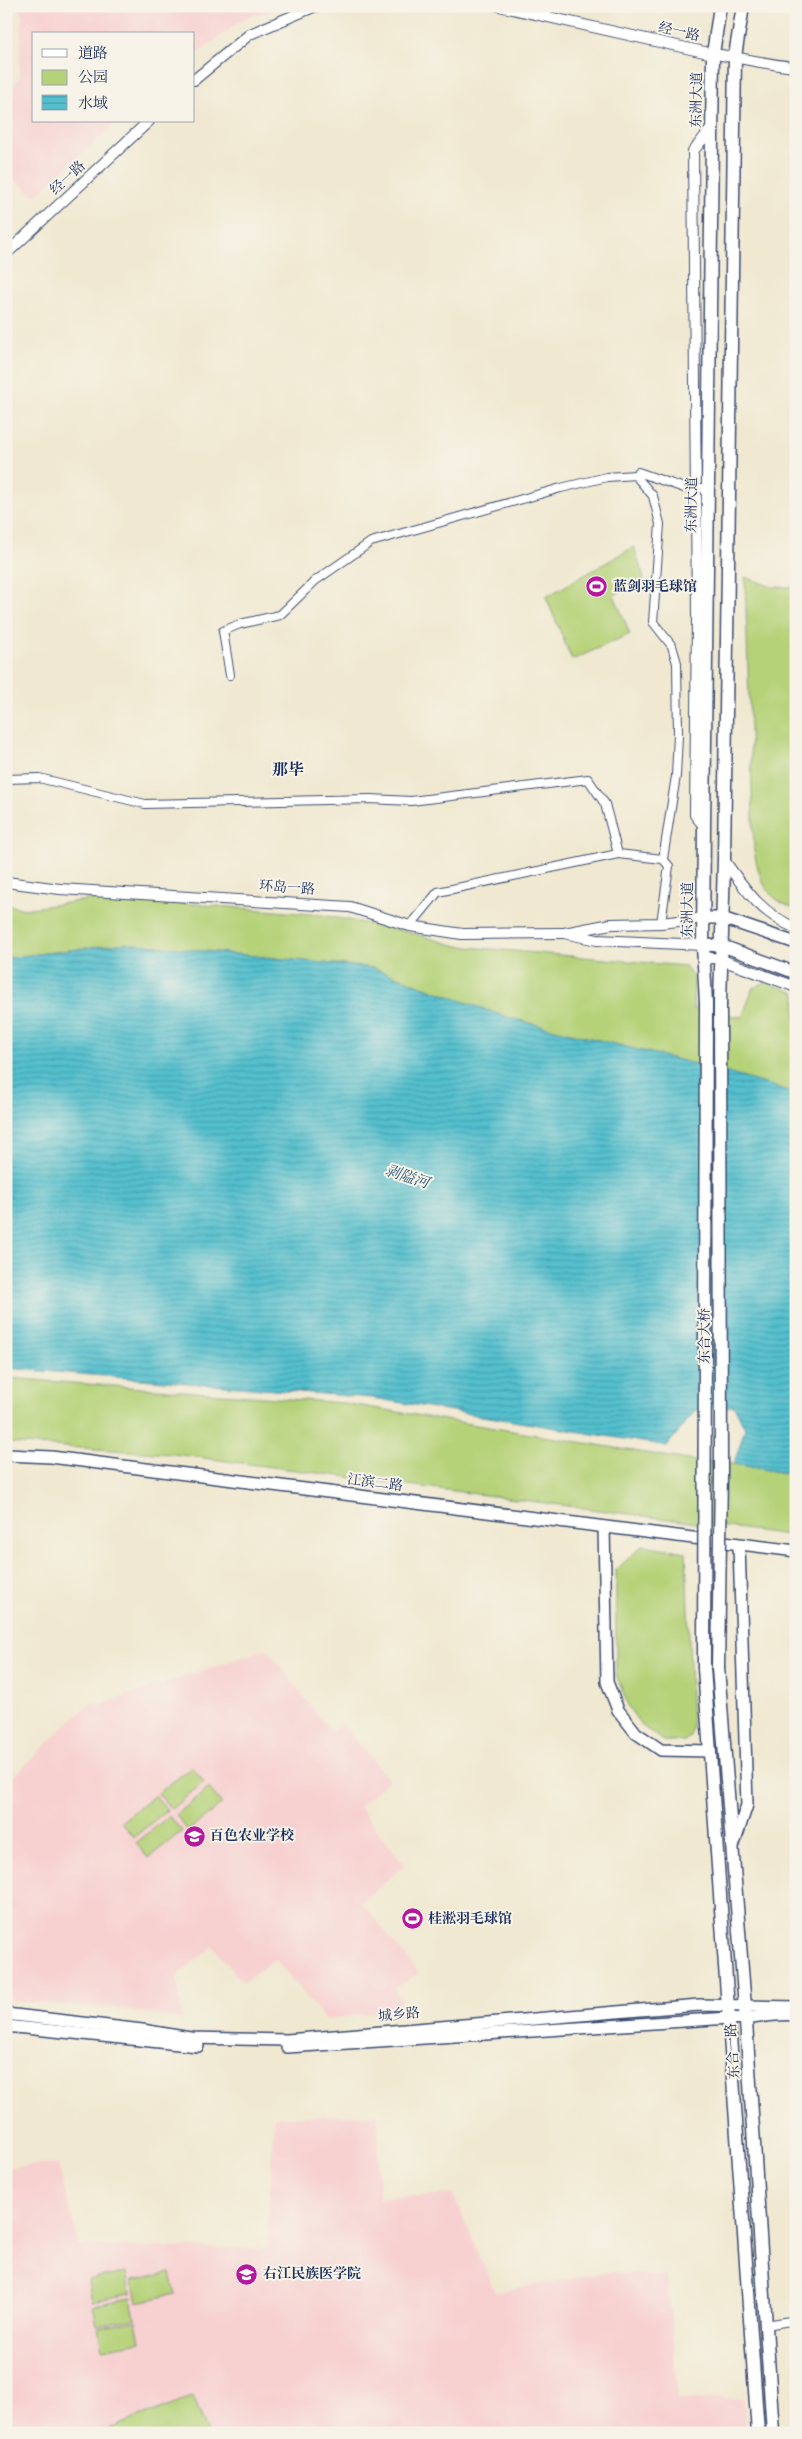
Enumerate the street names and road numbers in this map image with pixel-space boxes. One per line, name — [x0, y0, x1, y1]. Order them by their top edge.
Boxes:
street label: 经一路 — [657, 19, 701, 45]
street label: 东洲大道 — [688, 72, 706, 128]
street label: 经一路 — [47, 157, 89, 199]
street label: 东洲大道 — [683, 477, 701, 533]
street label: 环岛一路 — [258, 877, 316, 899]
street label: 东洲大道 — [679, 882, 697, 938]
street label: 东合大桥 — [696, 1308, 714, 1364]
street label: 江滨二路 — [346, 1471, 404, 1495]
street label: 城乡路 — [377, 2004, 421, 2026]
street label: 东合一路 — [722, 2022, 744, 2080]

